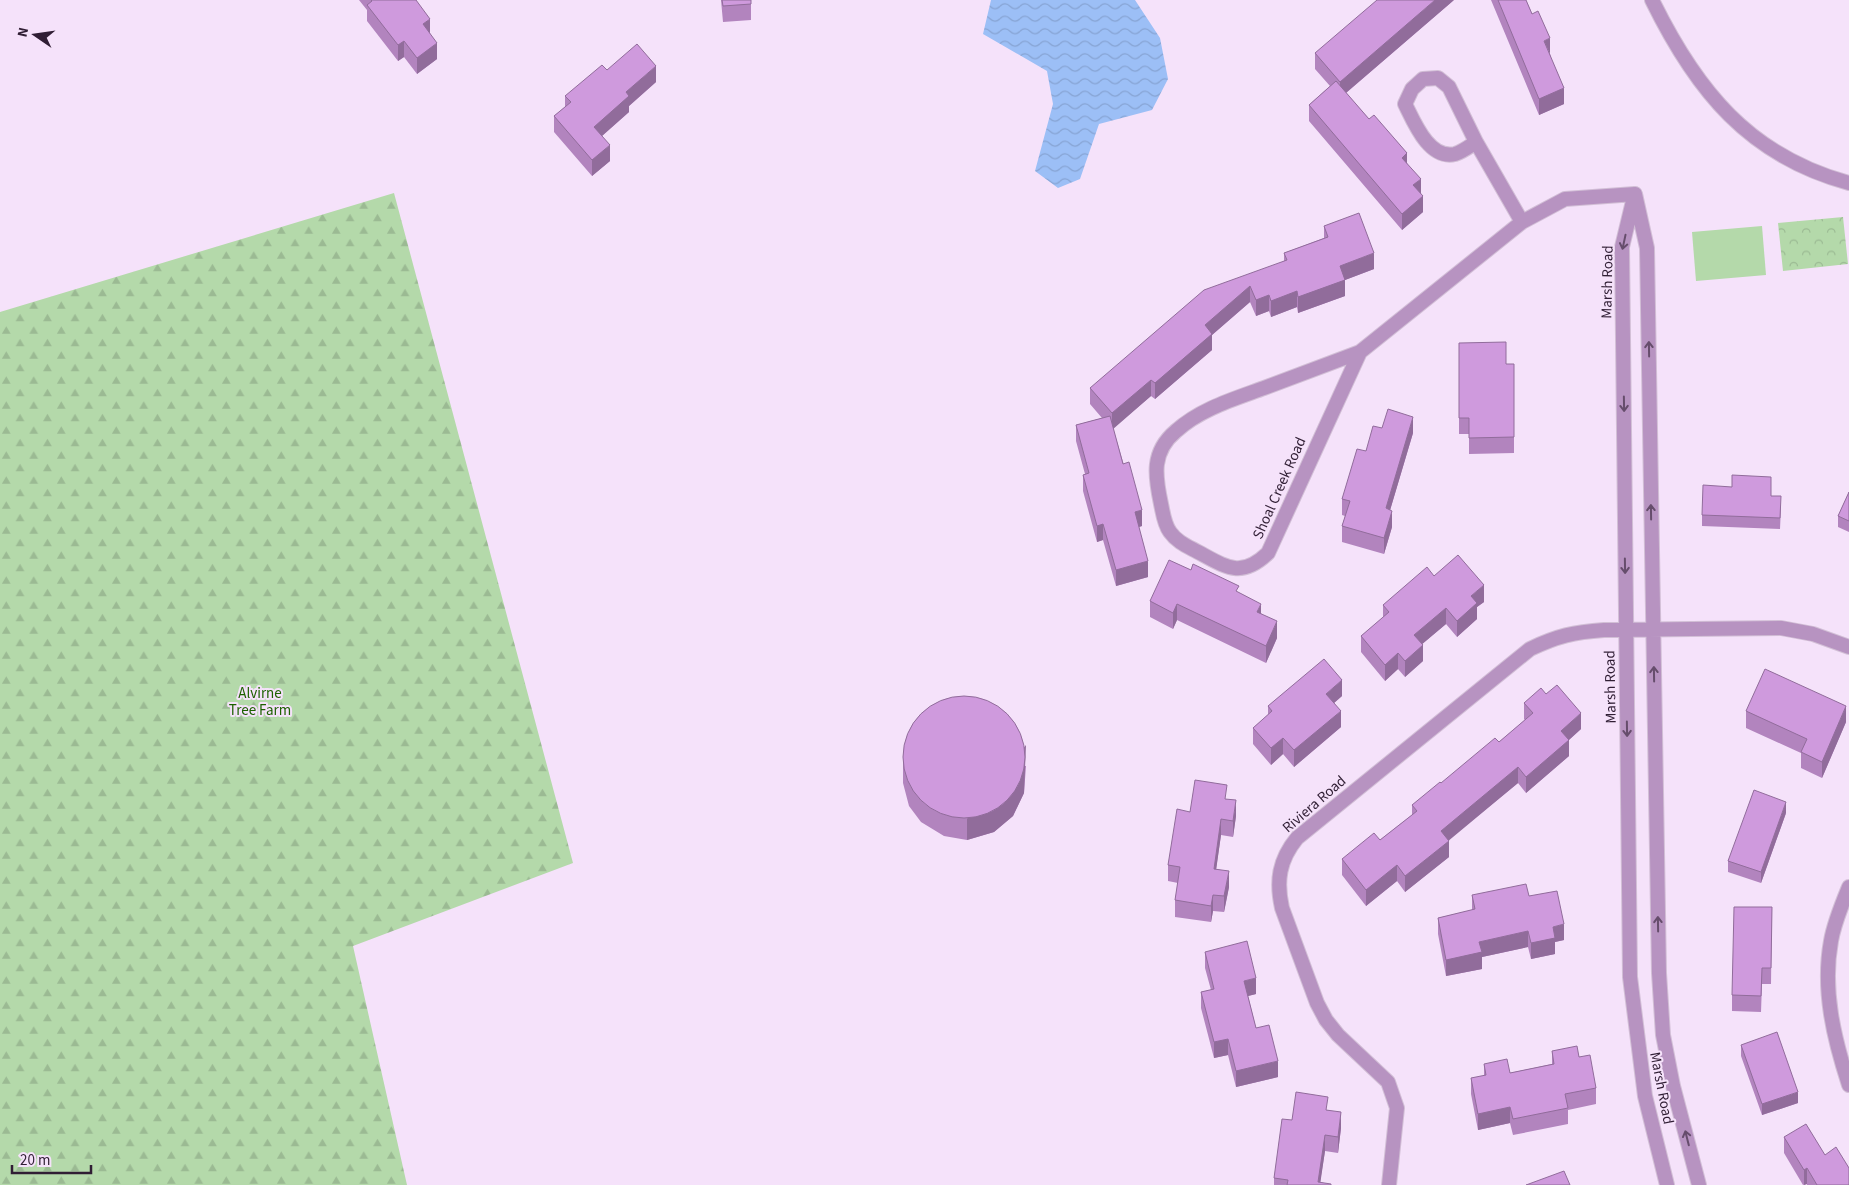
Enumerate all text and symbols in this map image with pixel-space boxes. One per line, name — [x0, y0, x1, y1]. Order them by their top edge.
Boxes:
north arrow — [10, 10, 60, 60]
text: N — [13, 26, 34, 39]
one-way arrow — [1618, 233, 1628, 249]
street label: Marsh Road — [1596, 245, 1619, 319]
one-way arrow — [1644, 341, 1654, 358]
one-way arrow — [1619, 396, 1628, 412]
street label: Shoal Creek Road — [1248, 434, 1311, 543]
one-way arrow — [1646, 504, 1656, 520]
one-way arrow — [1620, 558, 1630, 574]
street label: Marsh Road — [1599, 650, 1622, 724]
one-way arrow — [1649, 666, 1659, 682]
park label: Alvirne Tree Farm — [229, 683, 291, 721]
one-way arrow — [1622, 720, 1632, 737]
street label: Riviera Road — [1278, 771, 1351, 838]
one-way arrow — [1653, 916, 1663, 932]
street label: Marsh Road — [1644, 1050, 1679, 1126]
one-way arrow — [1681, 1131, 1691, 1147]
scale bar — [12, 1142, 91, 1174]
text: 20 m — [20, 1150, 50, 1171]

